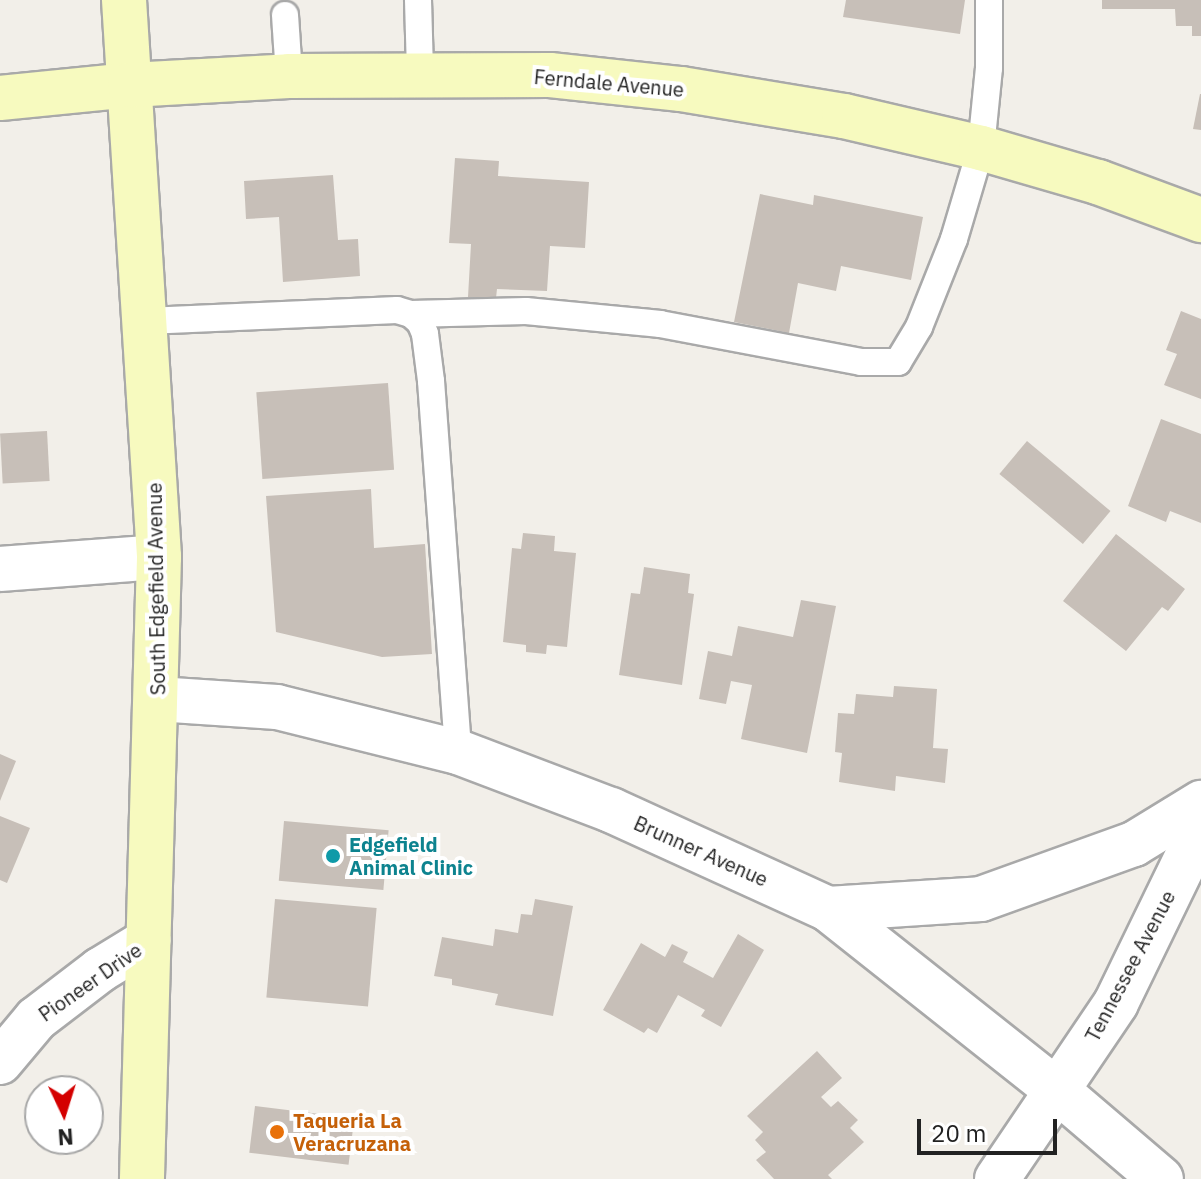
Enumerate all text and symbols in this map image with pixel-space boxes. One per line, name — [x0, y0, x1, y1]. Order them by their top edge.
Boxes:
street label: Ferndale Avenue — [533, 64, 685, 102]
street label: South Edgefield Avenue — [142, 482, 170, 696]
street label: Brunner Avenue — [630, 811, 772, 891]
place label: Edgefield Animal Clinic — [349, 832, 473, 879]
marker: Edgefield Animal Clinic — [324, 847, 342, 865]
street label: Tennessee Avenue — [1080, 886, 1180, 1046]
street label: Pioneer Drive — [34, 938, 146, 1026]
north arrow — [24, 1075, 104, 1155]
scale bar — [921, 1103, 1061, 1153]
place label: Taqueria La Veracruzana — [293, 1108, 411, 1155]
text: 20 m — [931, 1117, 986, 1149]
text: N — [57, 1122, 75, 1152]
marker: Taqueria La Veracruzana — [268, 1123, 286, 1141]

